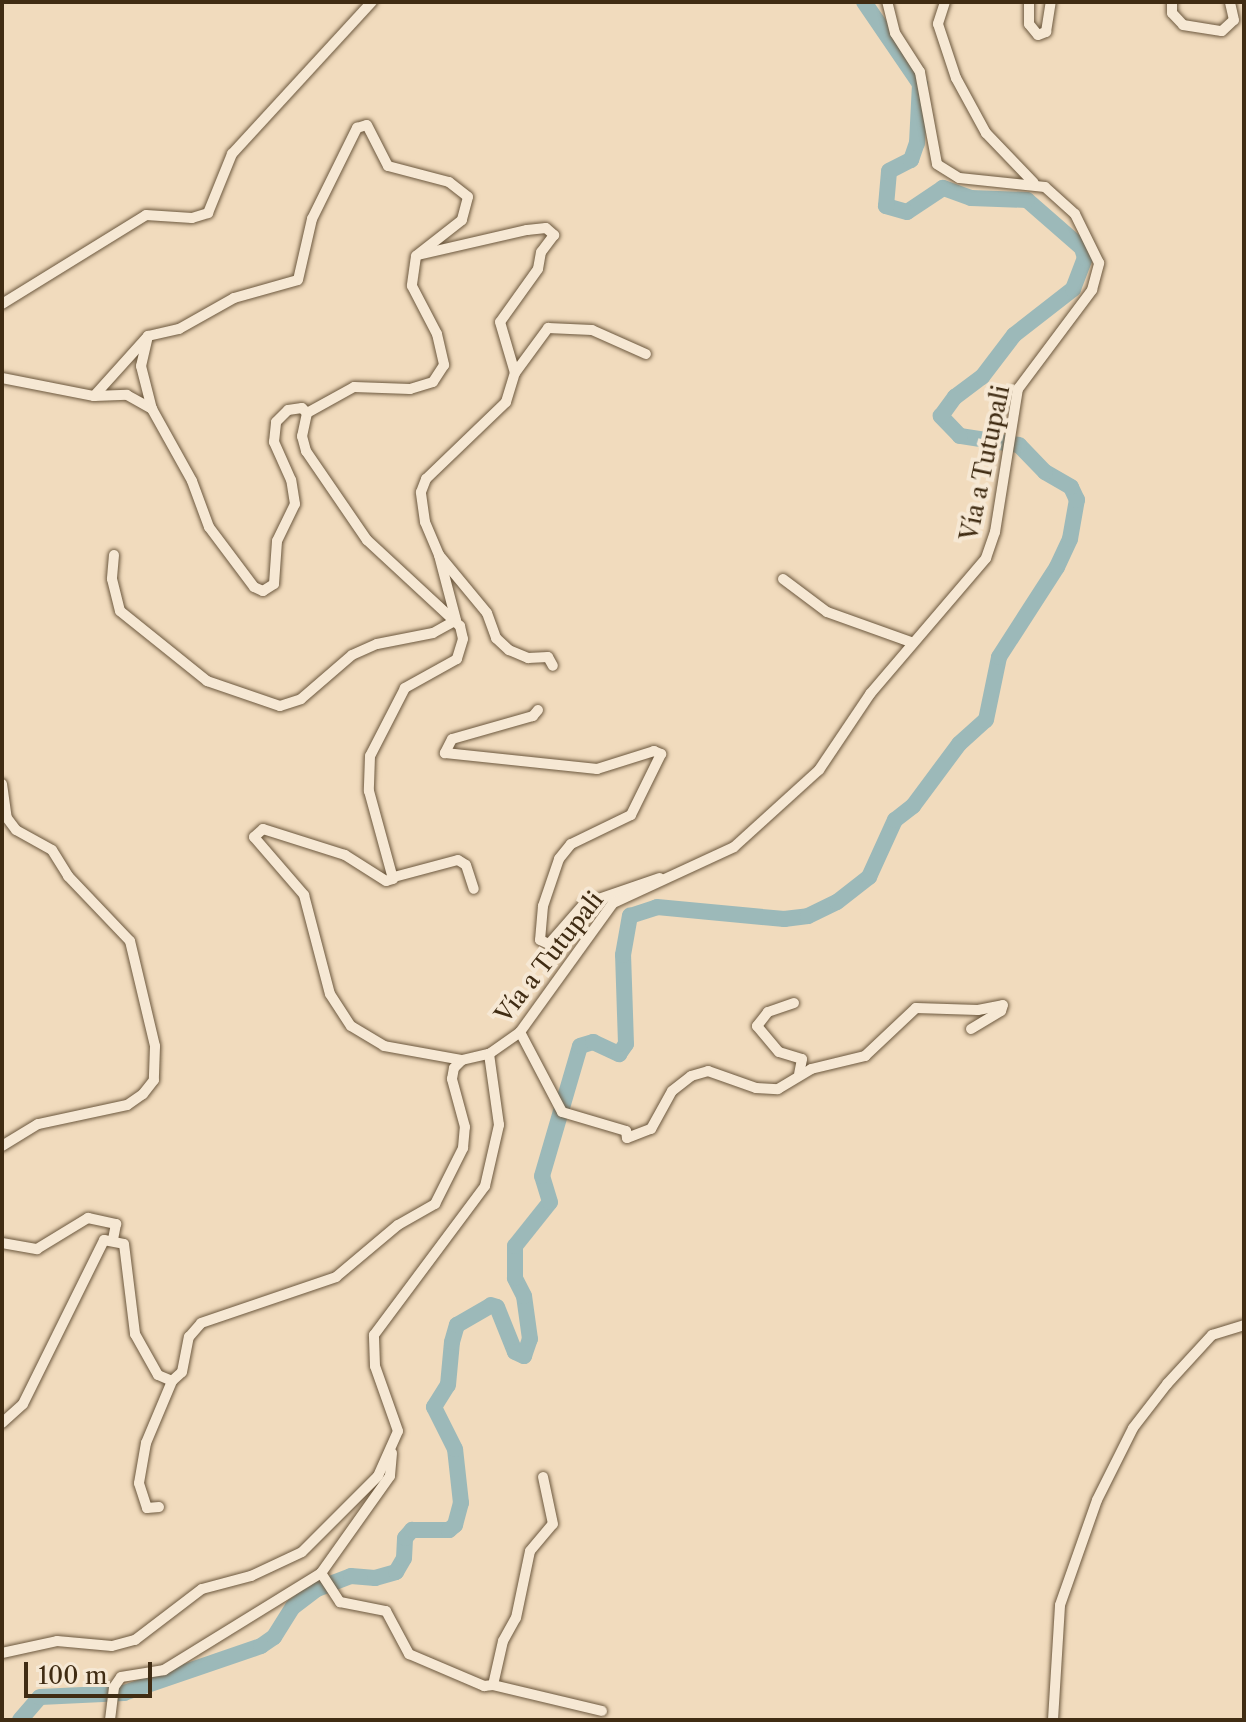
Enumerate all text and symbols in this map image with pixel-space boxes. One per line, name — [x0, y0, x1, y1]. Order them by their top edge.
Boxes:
street label: Vía a Tutupali — [954, 382, 1016, 544]
street label: Vía a Tutupali — [489, 885, 609, 1029]
scale bar — [28, 1646, 156, 1696]
text: 100 m — [38, 1661, 107, 1690]

